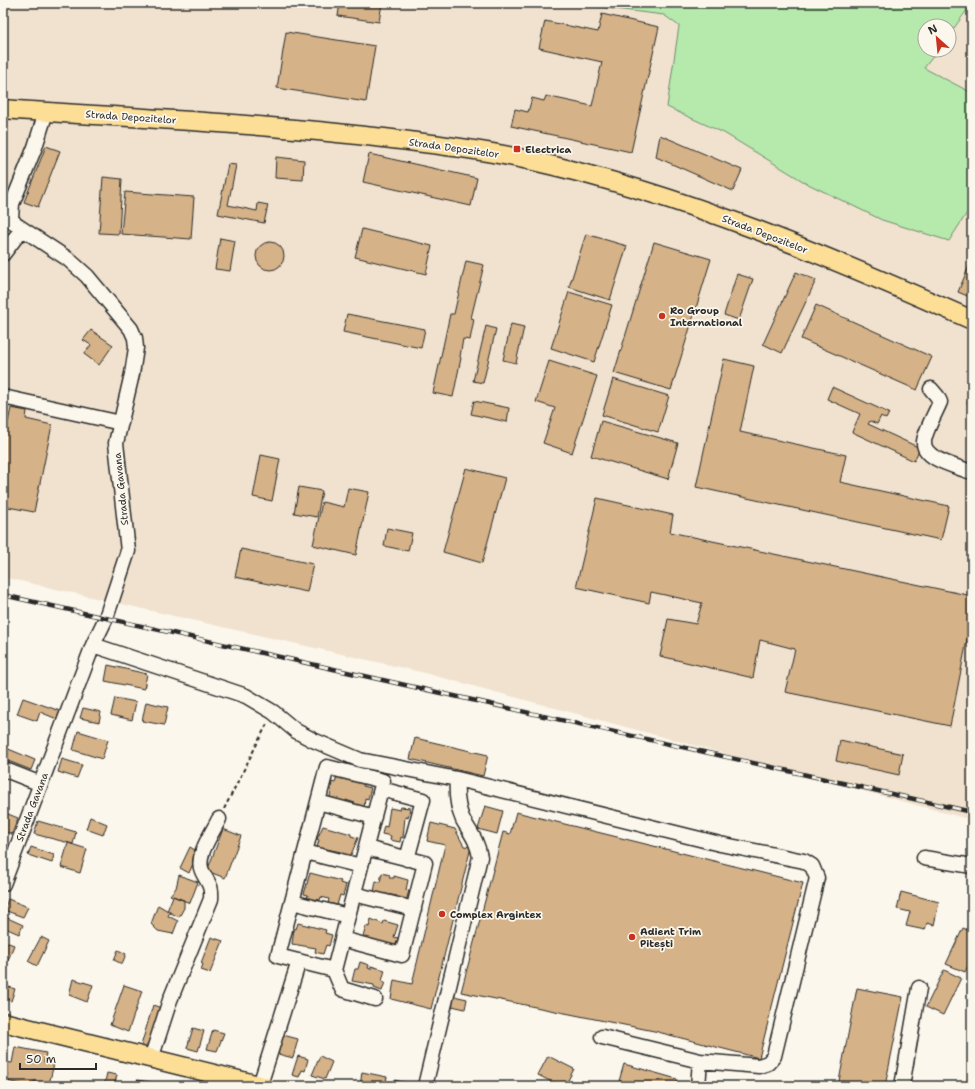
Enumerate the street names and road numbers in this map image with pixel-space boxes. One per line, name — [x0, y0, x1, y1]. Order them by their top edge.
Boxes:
street label: Strada Depozitelor — [85, 107, 177, 127]
street label: Strada Depozitelor — [408, 135, 500, 161]
street label: Strada Depozitelor — [720, 212, 810, 256]
street label: Strada Gavana — [111, 451, 131, 526]
street label: Strada Gavana — [13, 770, 51, 843]

